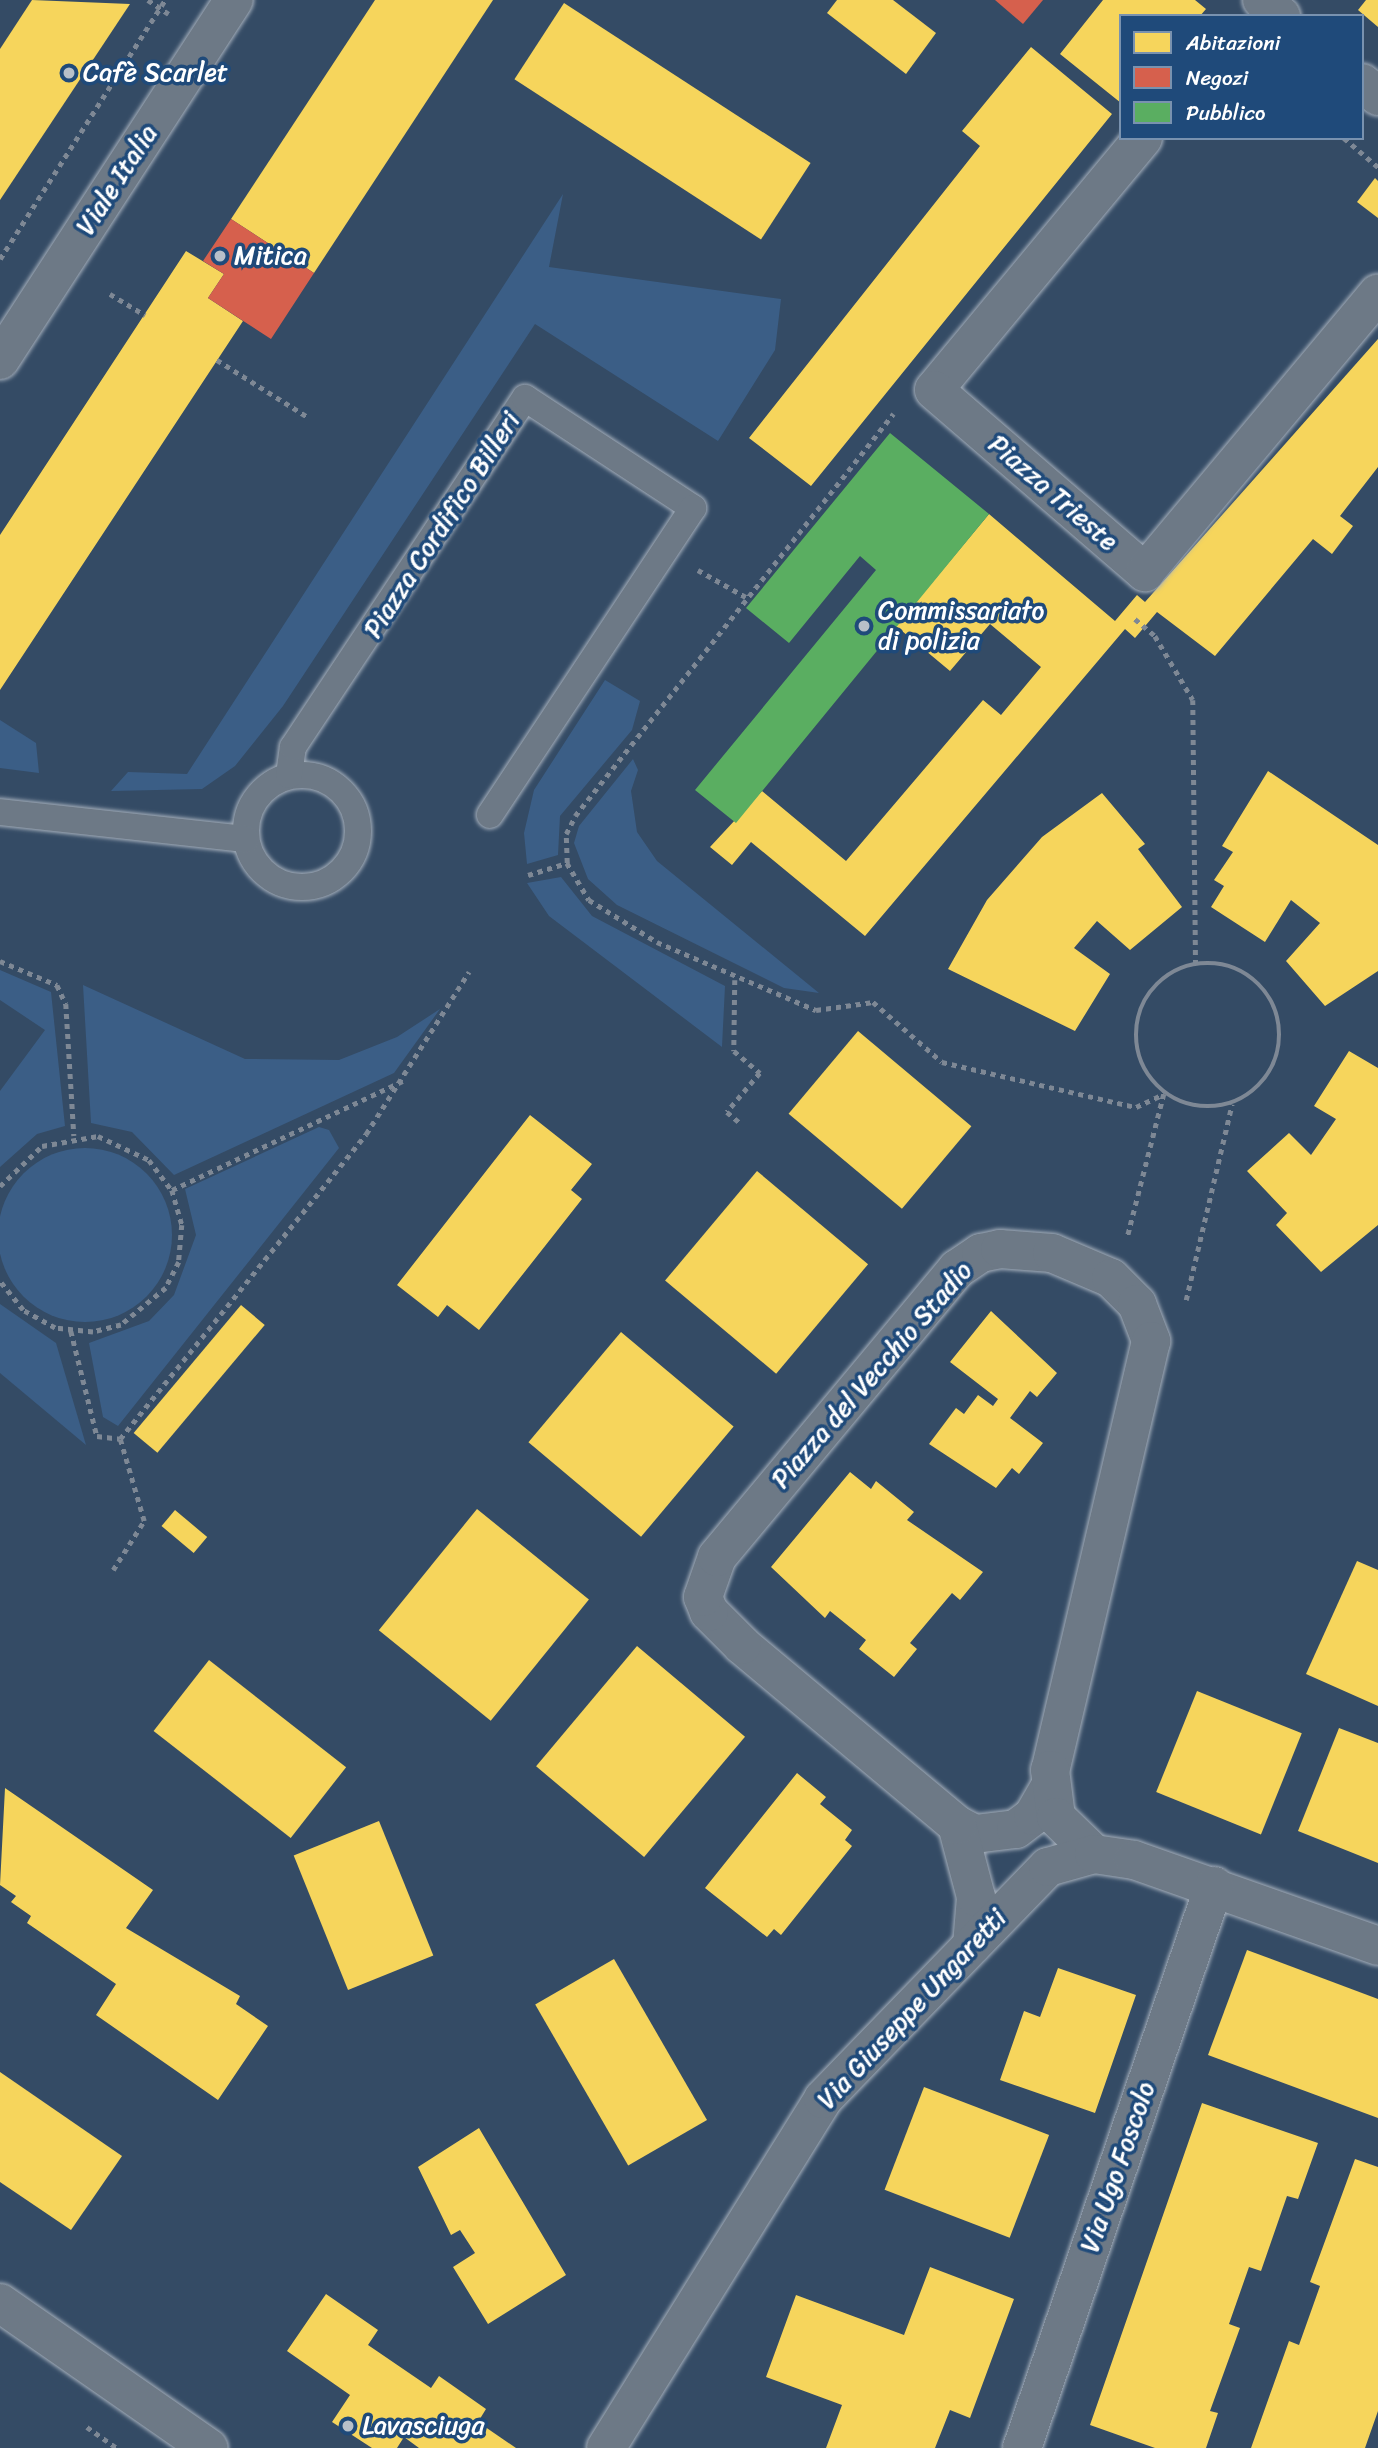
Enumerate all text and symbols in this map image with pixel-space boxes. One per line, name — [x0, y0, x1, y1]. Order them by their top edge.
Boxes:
legend — [1119, 14, 1364, 140]
text: Abitazioni — [1186, 24, 1280, 62]
place label: Cafè Scarlet — [83, 57, 229, 89]
text: Negozi — [1186, 59, 1248, 97]
marker: Cafè Scarlet — [61, 65, 77, 81]
text: Pubblico — [1186, 94, 1265, 132]
street label: Viale Italia — [70, 119, 164, 241]
place label: Mitica — [234, 240, 307, 272]
marker: Mitica — [212, 248, 228, 264]
street label: Piazza Cordifico Billeri — [357, 406, 527, 644]
street label: Piazza Trieste — [983, 429, 1123, 557]
place label: Commissariato di polizia — [878, 595, 1044, 656]
marker: Commissariato di polizia — [856, 618, 872, 634]
street label: Piazza del Vecchio Stadio — [765, 1256, 979, 1494]
street label: Via Giuseppe Ungaretti — [811, 1903, 1013, 2115]
street label: Via Ugo Foscolo — [1074, 2078, 1162, 2256]
place label: Lavasciuga — [362, 2410, 484, 2442]
marker: Lavasciuga — [340, 2418, 356, 2434]

